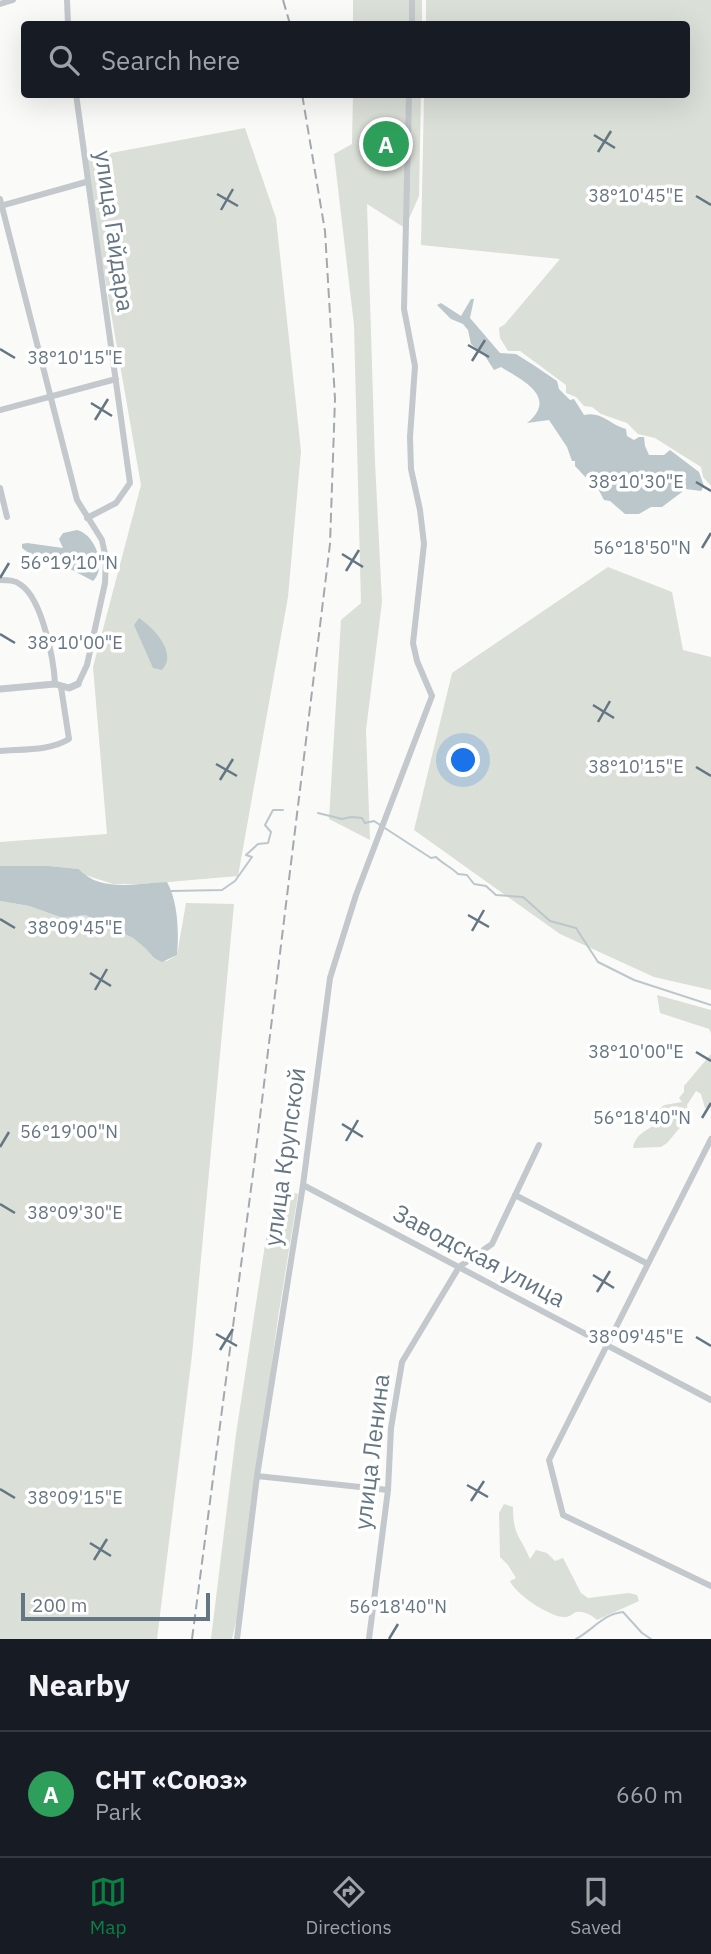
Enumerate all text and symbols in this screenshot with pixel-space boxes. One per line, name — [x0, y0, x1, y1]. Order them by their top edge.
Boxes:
search box — [21, 21, 690, 98]
icon: search — [45, 41, 83, 79]
text: Search here — [101, 43, 240, 77]
pin: A — [363, 118, 409, 170]
street label: улица Гайдара — [88, 148, 142, 314]
text: 38°10'45"E — [588, 184, 684, 207]
text: 38°10'15"E — [27, 346, 123, 369]
text: 38°10'30"E — [588, 470, 684, 493]
text: 56°18'50"N — [593, 536, 691, 559]
text: 56°19'10"N — [20, 551, 118, 574]
text: 38°10'00"E — [27, 631, 123, 654]
your location — [446, 743, 480, 777]
text: 38°10'15"E — [588, 755, 684, 778]
text: 38°09'45"E — [27, 916, 123, 939]
text: 38°10'00"E — [588, 1040, 684, 1063]
street label: улица Крупской — [256, 1066, 312, 1248]
text: 56°18'40"N — [593, 1106, 691, 1129]
text: 56°19'00"N — [20, 1120, 118, 1143]
street label: Заводская улица — [388, 1196, 571, 1314]
text: 38°09'30"E — [27, 1201, 123, 1224]
text: 38°09'45"E — [588, 1325, 684, 1348]
street label: улица Ленина — [346, 1372, 396, 1532]
text: 38°09'15"E — [27, 1486, 123, 1509]
scale bar — [21, 1590, 210, 1622]
text: 200 m — [32, 1593, 87, 1617]
text: 56°18'40"N — [349, 1595, 447, 1618]
text: Nearby — [28, 1665, 130, 1704]
text: СНТ «Союз» — [95, 1762, 247, 1796]
text: A — [43, 1779, 59, 1809]
text: 660 m — [616, 1779, 683, 1809]
text: Park — [95, 1796, 142, 1826]
tab: Map — [89, 1873, 127, 1939]
tab: Directions — [305, 1873, 392, 1939]
tab: Saved — [570, 1873, 622, 1939]

